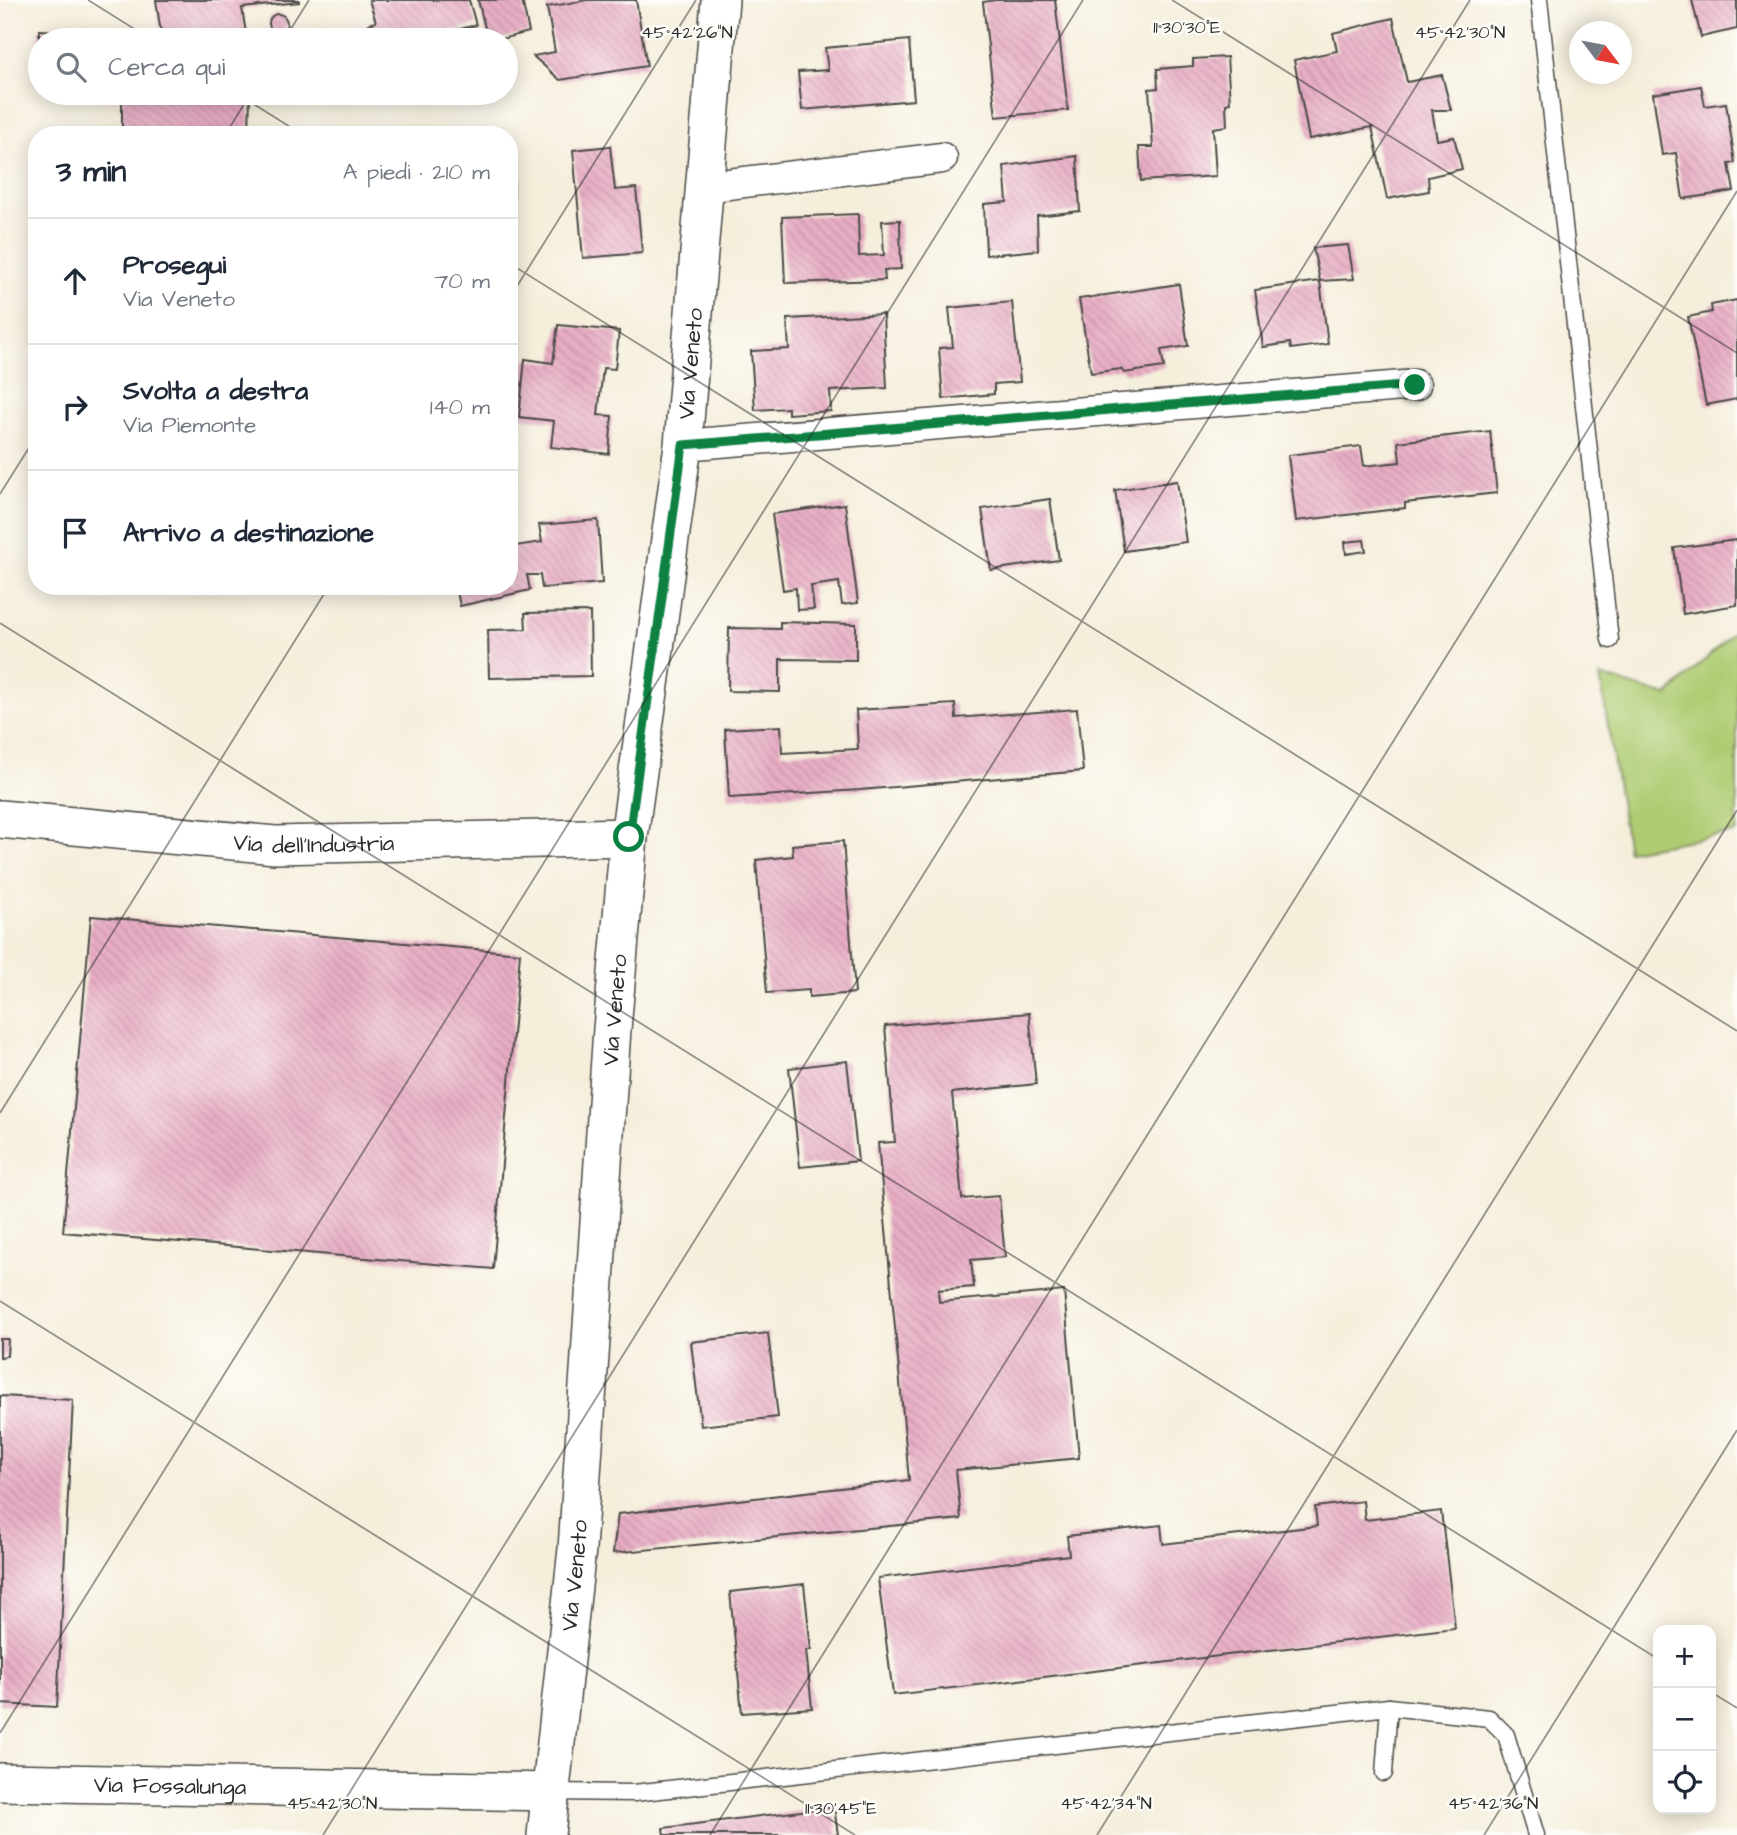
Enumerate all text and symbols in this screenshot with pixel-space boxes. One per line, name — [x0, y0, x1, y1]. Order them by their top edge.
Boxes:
text: 11°30'30"E — [1153, 15, 1221, 40]
text: 45°42'26"N — [641, 20, 733, 45]
text: 45°42'30"N — [1415, 20, 1505, 45]
north arrow — [1569, 21, 1632, 84]
search box — [28, 28, 518, 105]
icon: search — [52, 48, 90, 86]
text: Cerca qui — [108, 49, 225, 85]
text: 3 min — [56, 151, 126, 193]
text: A piedi · 210 m — [343, 156, 490, 188]
text: Prosegui — [123, 247, 226, 283]
icon: ahead — [56, 262, 94, 300]
text: 70 m — [434, 265, 490, 297]
text: Via Veneto — [123, 283, 235, 315]
street label: Via Veneto — [670, 307, 711, 421]
route end — [1399, 369, 1430, 400]
text: Svolta a destra — [123, 373, 308, 409]
icon: right — [56, 388, 94, 426]
text: 140 m — [430, 391, 490, 423]
text: Via Piemonte — [123, 409, 257, 441]
icon: arrive — [56, 514, 94, 552]
text: Arrivo a destinazione — [123, 515, 374, 551]
route start — [613, 821, 644, 852]
street label: Via dell'Industria — [232, 826, 395, 862]
street label: Via Veneto — [595, 953, 636, 1067]
street label: Via Veneto — [553, 1519, 596, 1633]
map controls — [1653, 1625, 1716, 1814]
button: + — [1653, 1625, 1716, 1688]
button: − — [1653, 1688, 1716, 1751]
button: locate — [1653, 1751, 1716, 1814]
street label: Via Fossalunga — [93, 1769, 247, 1804]
text: 45°42'30"N — [287, 1791, 377, 1816]
text: 45°42'34"N — [1060, 1791, 1152, 1816]
text: 45°42'36"N — [1448, 1791, 1538, 1816]
text: 11°30'45"E — [805, 1796, 877, 1821]

